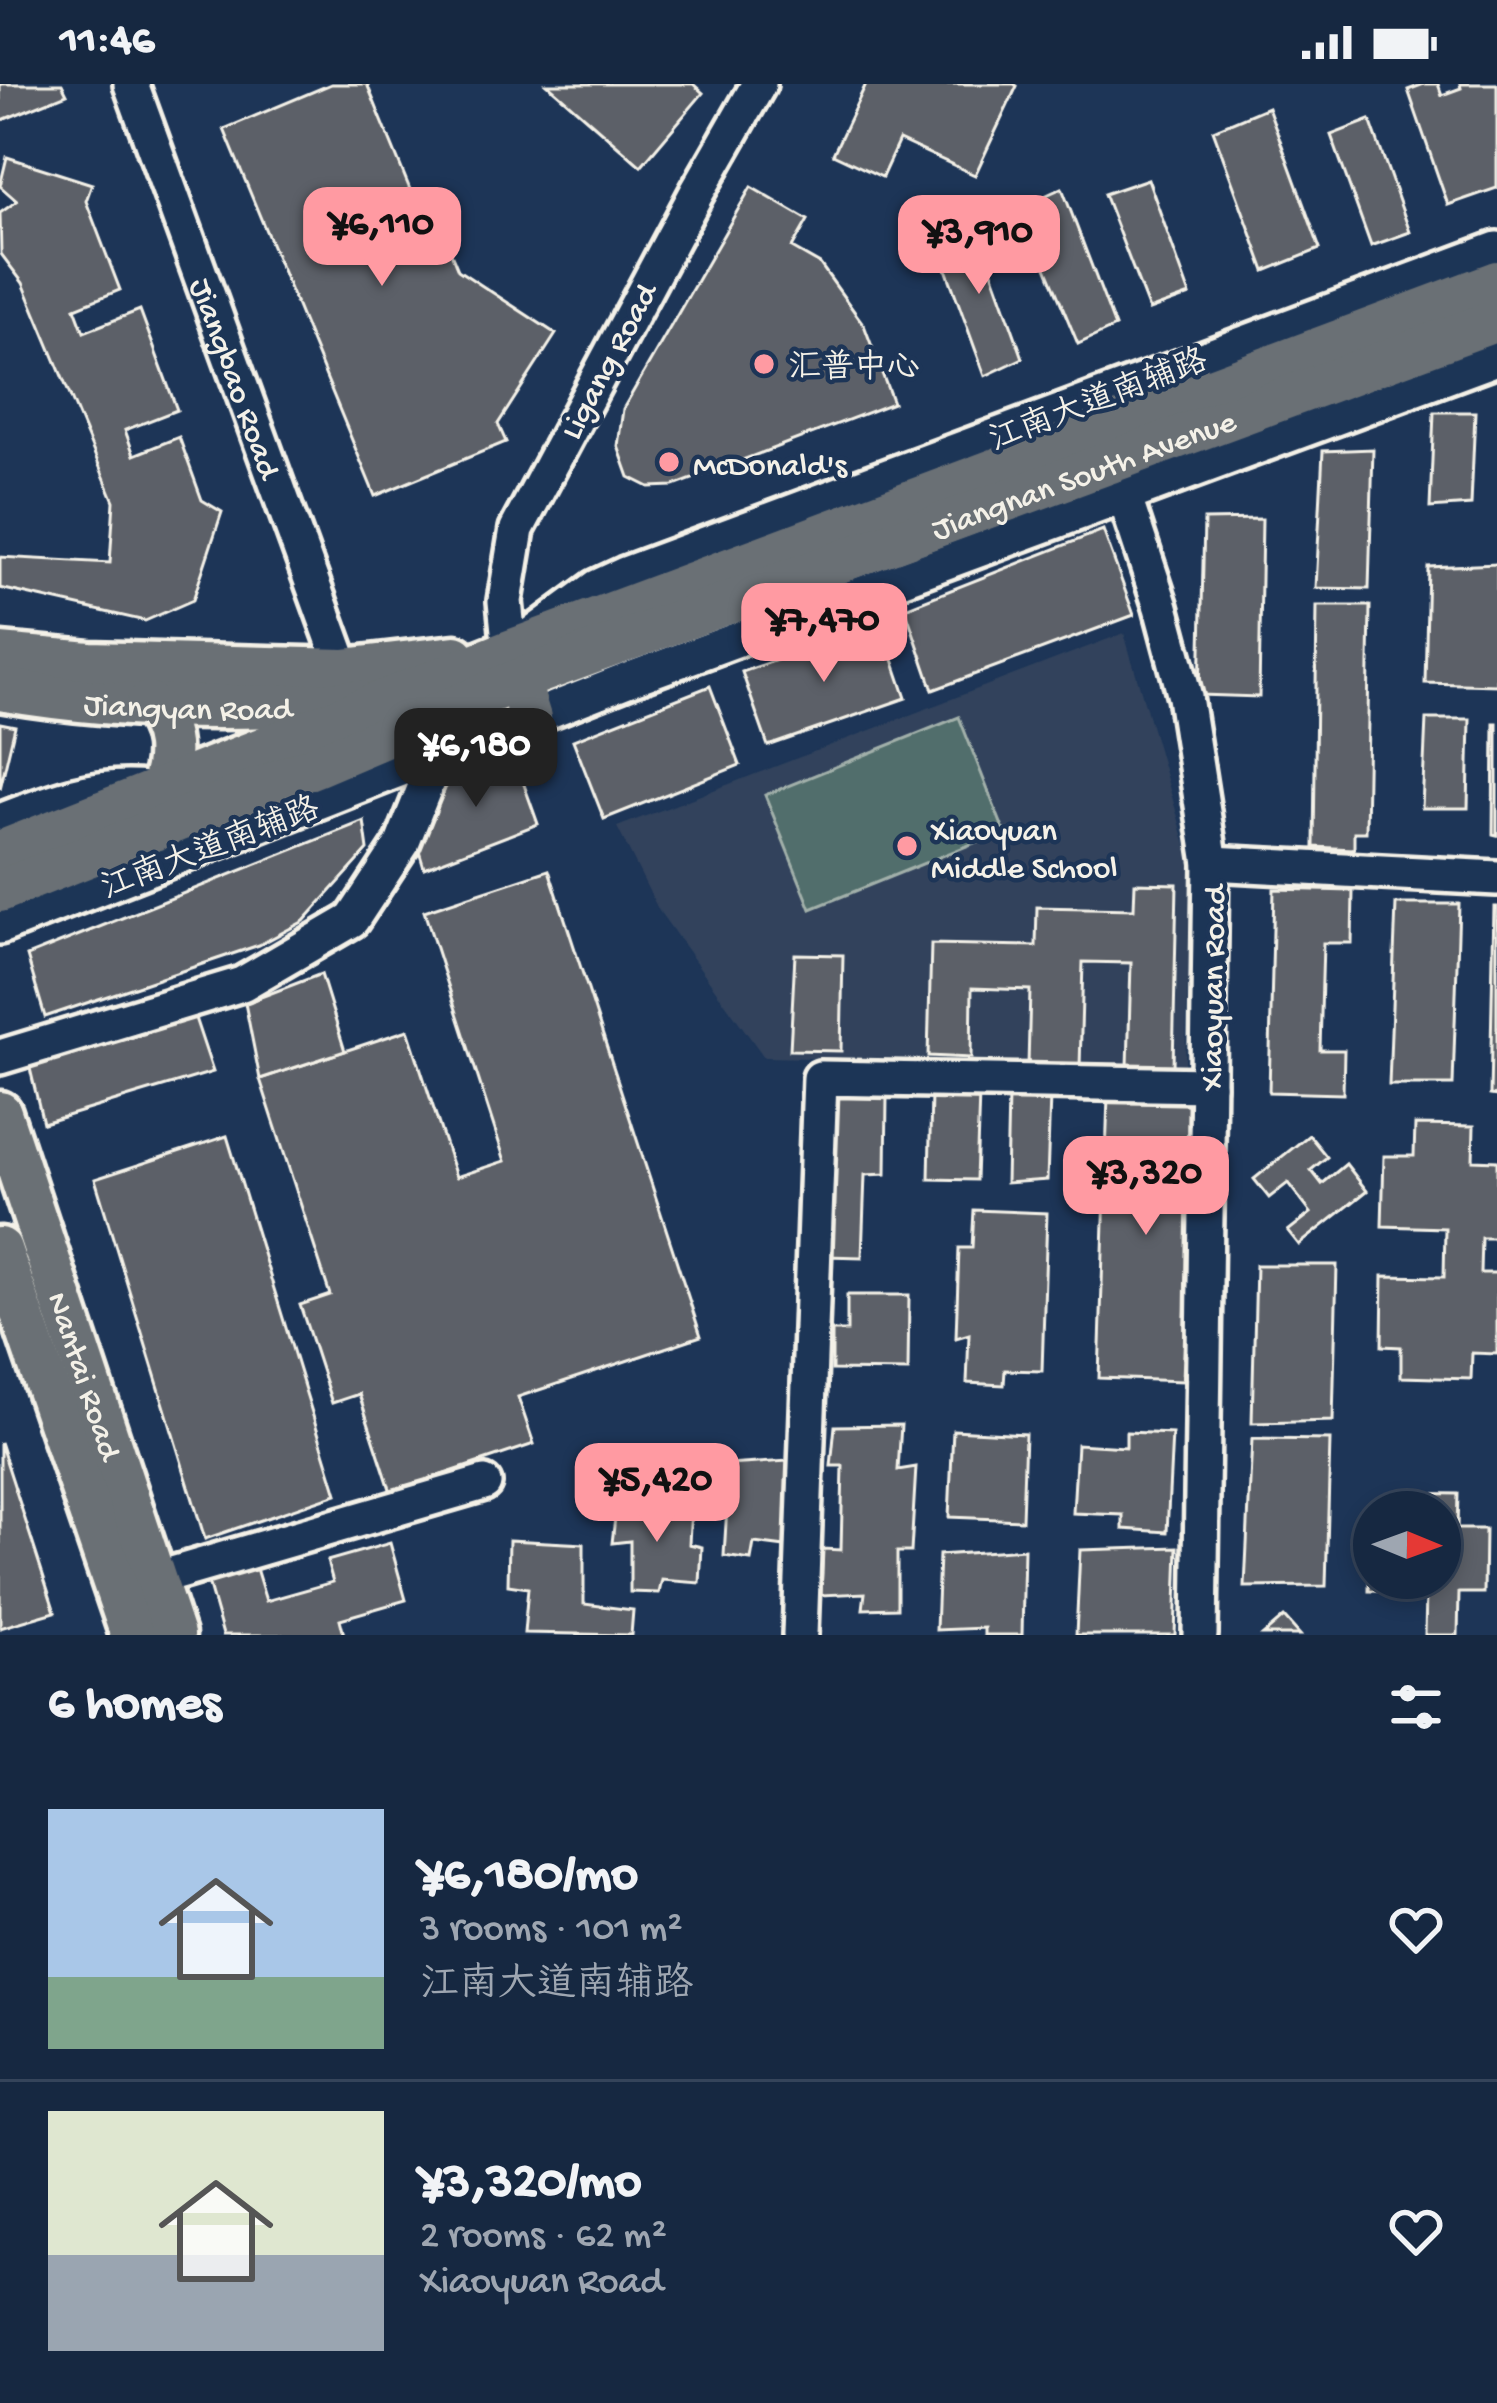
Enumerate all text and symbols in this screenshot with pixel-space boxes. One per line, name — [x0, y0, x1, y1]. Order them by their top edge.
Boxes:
text: 11:46 — [60, 16, 155, 69]
pin: ¥6,110 — [284, 187, 480, 289]
pin: ¥3,910 — [881, 195, 1077, 297]
text: ¥6,110 — [330, 203, 434, 249]
text: ¥3,910 — [925, 211, 1033, 257]
street label: Jiangbao Road — [178, 274, 287, 487]
street label: Ligang Road — [554, 276, 669, 447]
street label: 江南大道南辅路 — [983, 341, 1214, 462]
place label: 汇普中心 — [788, 348, 920, 389]
marker: 汇普中心 — [751, 351, 777, 377]
street label: Jiangnan South Avenue — [927, 404, 1243, 551]
marker: McDonald's — [656, 449, 682, 475]
place label: McDonald's — [693, 449, 848, 487]
pin: ¥7,470 — [726, 583, 922, 685]
text: ¥7,470 — [768, 599, 880, 645]
street label: Jiangyan Road — [82, 687, 295, 732]
pin: ¥6,180 — [378, 708, 574, 810]
text: ¥6,180 — [421, 724, 531, 770]
street label: 江南大道南辅路 — [95, 789, 326, 910]
place label: Xiaoyuan Middle School — [930, 814, 1118, 890]
marker: Xiaoyuan Middle School — [894, 833, 920, 859]
street label: Xiaoyuan Road — [1195, 882, 1237, 1092]
pin: ¥3,320 — [1048, 1136, 1244, 1238]
text: ¥3,320 — [1090, 1152, 1202, 1198]
street label: Nantai Road — [36, 1288, 127, 1468]
pin: ¥5,420 — [559, 1443, 755, 1545]
text: ¥5,420 — [602, 1459, 712, 1505]
north arrow — [1353, 1491, 1461, 1599]
map controls — [1353, 1491, 1461, 1599]
icon: filters — [1383, 1674, 1449, 1740]
text: 6 homes — [48, 1677, 221, 1737]
text: ¥6,180/mo — [420, 1848, 638, 1908]
icon: home — [144, 1857, 288, 2001]
icon: heart — [1383, 1896, 1449, 1962]
text: 3 rooms · 101 m² — [420, 1908, 683, 1954]
text: 江南大道南辅路 — [420, 1964, 693, 2010]
text: ¥3,320/mo — [420, 2155, 642, 2215]
icon: home — [144, 2159, 288, 2303]
icon: heart — [1383, 2198, 1449, 2264]
text: 2 rooms · 62 m² — [420, 2215, 667, 2261]
text: Xiaoyuan Road — [420, 2261, 663, 2307]

